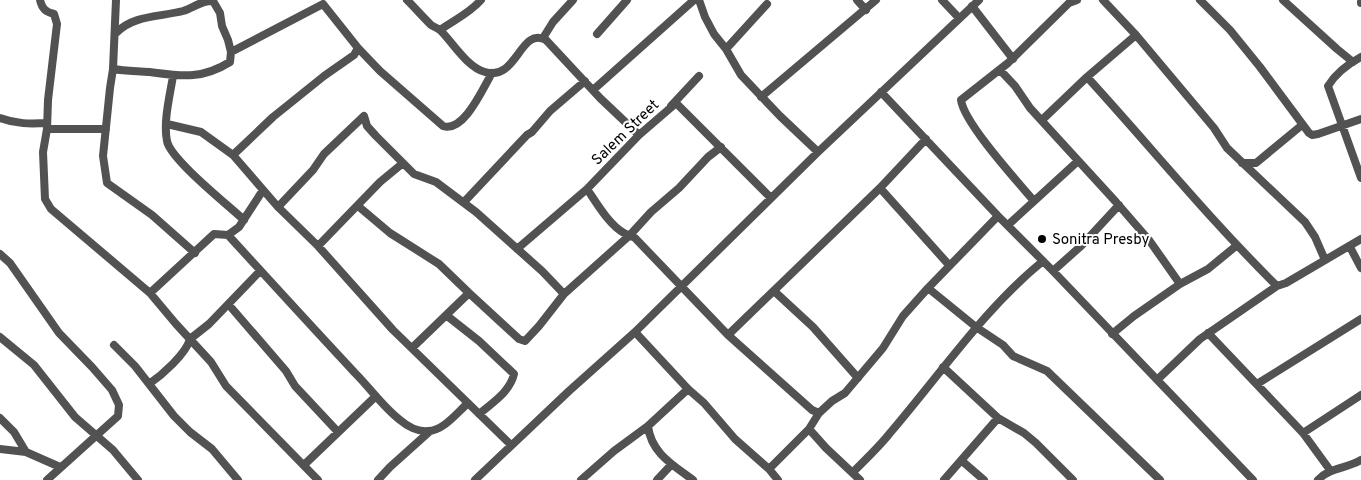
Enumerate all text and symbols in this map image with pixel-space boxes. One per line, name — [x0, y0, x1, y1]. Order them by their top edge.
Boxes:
street label: Salem Street — [588, 96, 664, 170]
place label: Sonitra Presby — [1052, 231, 1150, 250]
marker: Sonitra Presby — [1036, 233, 1048, 245]

